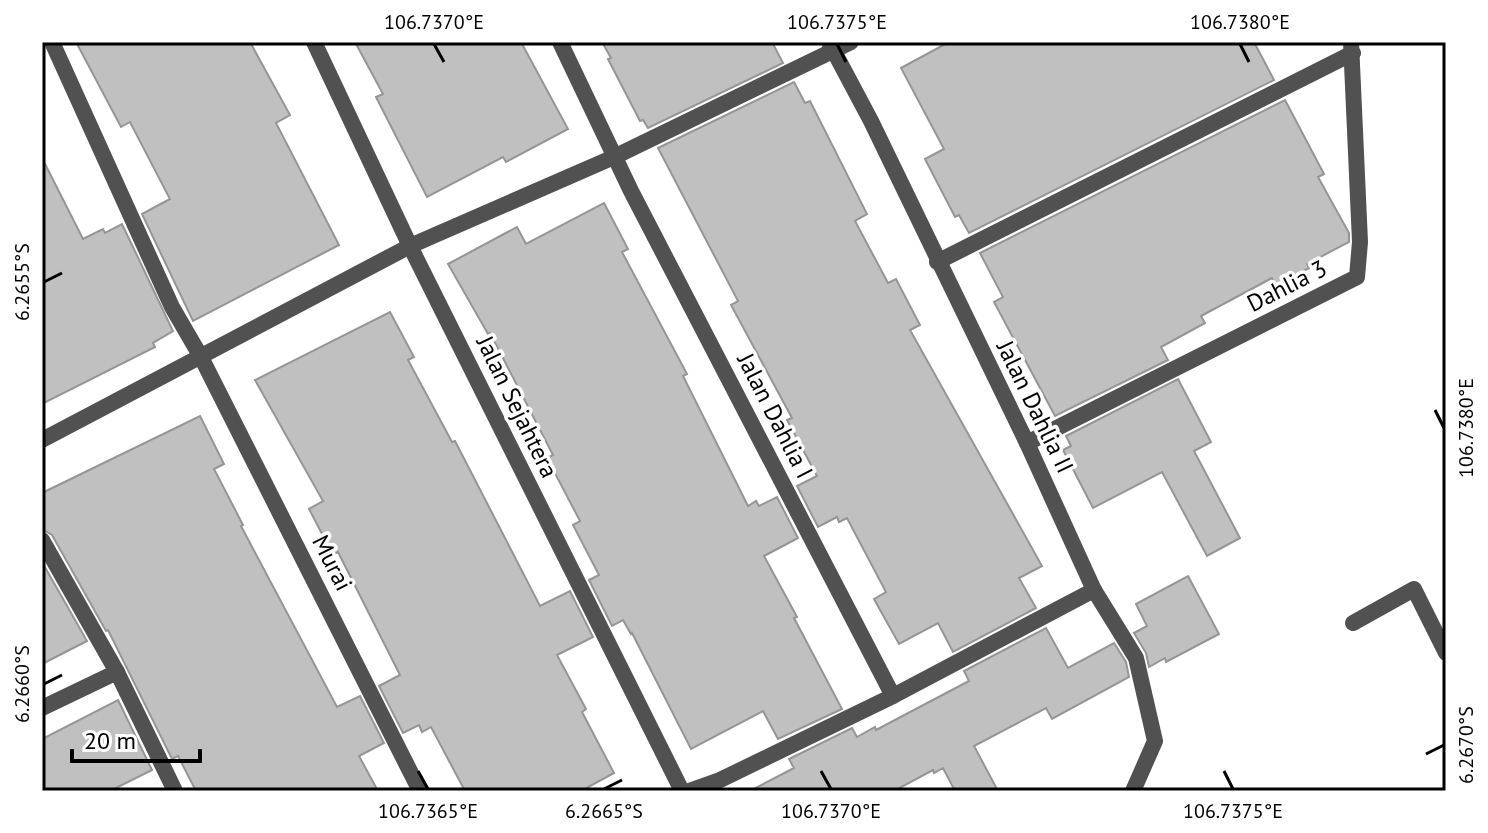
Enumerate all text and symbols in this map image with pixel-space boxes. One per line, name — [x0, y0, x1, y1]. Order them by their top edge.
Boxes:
text: 106.7370°E — [384, 9, 484, 35]
text: 106.7375°E — [787, 9, 887, 35]
text: 106.7380°E — [1190, 9, 1290, 35]
text: 6.2655°S — [9, 243, 35, 321]
street label: Dahlia 3 — [1242, 252, 1332, 319]
street label: Jalan Sejahtera — [469, 330, 565, 483]
street label: Jalan Dahlia II — [990, 334, 1081, 478]
street label: Jalan Dahlia I — [730, 347, 820, 484]
text: 106.7380°E — [1453, 378, 1479, 478]
street label: Murai — [305, 530, 360, 596]
text: 6.2660°S — [9, 645, 35, 723]
text: 6.2670°S — [1453, 706, 1479, 784]
scale bar — [72, 713, 200, 763]
text: 20 m — [84, 725, 136, 756]
text: 106.7365°E — [378, 798, 478, 824]
text: 6.2665°S — [565, 798, 643, 824]
text: 106.7370°E — [781, 798, 881, 824]
text: 106.7375°E — [1183, 798, 1283, 824]

